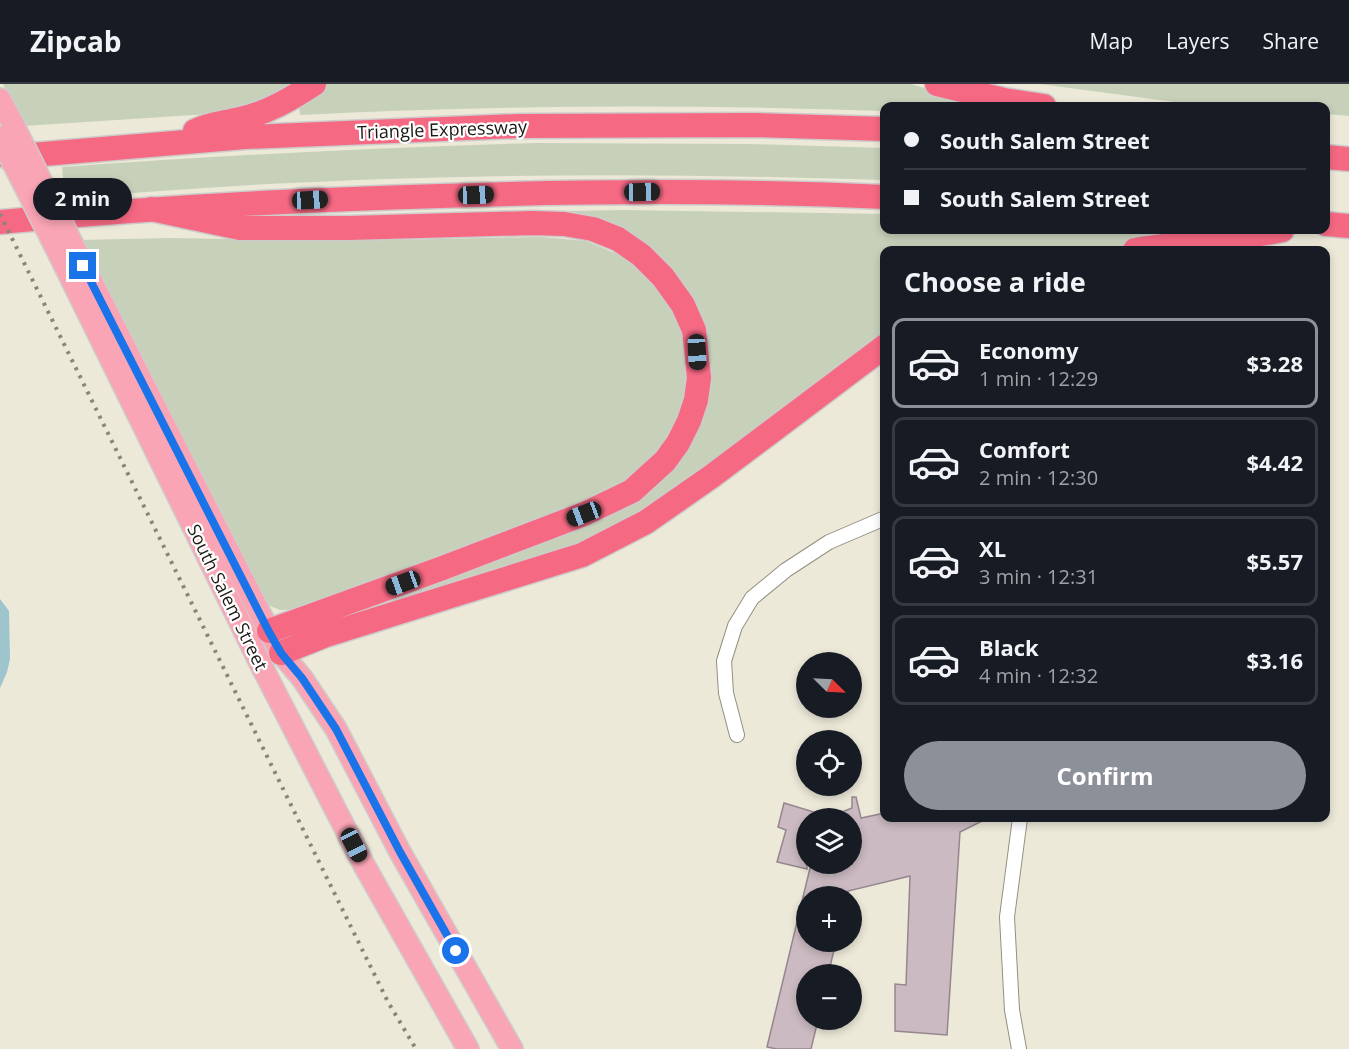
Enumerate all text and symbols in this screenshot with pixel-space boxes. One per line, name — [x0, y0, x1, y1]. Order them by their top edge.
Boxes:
text: Zipcab — [30, 22, 122, 60]
text: Map — [1090, 27, 1133, 55]
text: Layers — [1166, 27, 1230, 55]
text: Share — [1263, 27, 1319, 55]
street label: Triangle Expressway — [357, 114, 528, 144]
text: South Salem Street — [940, 125, 1150, 155]
callout: 2 min — [34, 179, 132, 221]
car — [624, 183, 660, 201]
text: South Salem Street — [940, 183, 1150, 213]
text: 2 min — [55, 185, 110, 212]
car — [458, 185, 494, 205]
car — [292, 190, 328, 210]
route end — [69, 252, 96, 279]
text: Choose a ride — [904, 263, 1086, 300]
car — [687, 334, 707, 370]
text: Economy — [979, 335, 1078, 365]
icon: car — [907, 336, 961, 390]
text: $3.28 — [1246, 348, 1303, 378]
text: 1 min · 12:29 — [979, 365, 1098, 392]
text: Comfort — [979, 434, 1070, 464]
icon: car — [907, 435, 961, 489]
text: $4.42 — [1246, 447, 1303, 477]
text: 2 min · 12:30 — [979, 464, 1098, 491]
car — [564, 499, 604, 529]
street label: South Salem Street — [182, 520, 274, 674]
text: XL — [979, 533, 1006, 563]
icon: car — [907, 534, 961, 588]
text: $5.57 — [1246, 546, 1303, 576]
text: 3 min · 12:31 — [979, 563, 1098, 590]
car — [383, 568, 423, 598]
text: Black — [979, 632, 1039, 662]
icon: car — [907, 633, 961, 687]
text: $3.16 — [1246, 645, 1303, 675]
north arrow — [796, 652, 862, 718]
map controls — [796, 652, 862, 1030]
text: 4 min · 12:32 — [979, 662, 1098, 689]
button: locate — [796, 730, 862, 796]
button: Confirm — [904, 741, 1306, 810]
button: layers — [796, 808, 862, 874]
car — [338, 825, 370, 865]
button: + — [796, 886, 862, 952]
route start — [442, 937, 469, 964]
button: − — [796, 964, 862, 1030]

